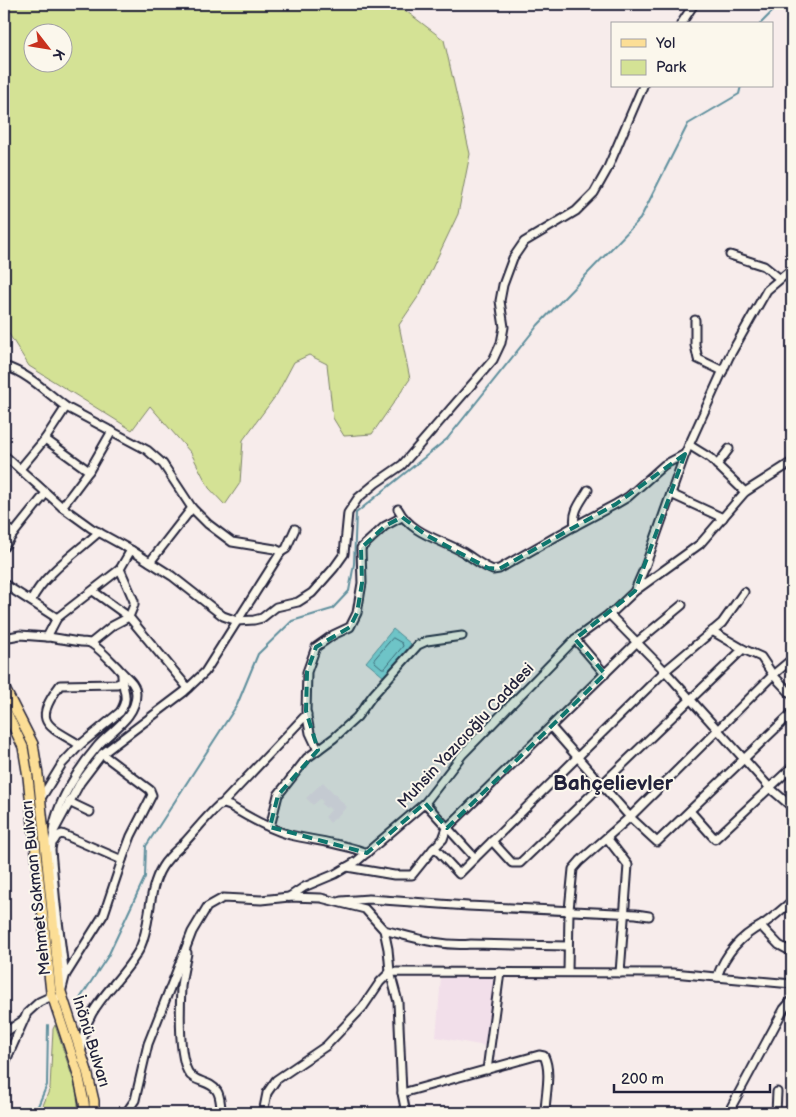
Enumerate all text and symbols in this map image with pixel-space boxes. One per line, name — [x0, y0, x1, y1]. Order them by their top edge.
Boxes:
north arrow — [22, 22, 72, 72]
legend — [611, 22, 774, 88]
text: Yol — [655, 34, 675, 53]
text: K — [49, 46, 68, 63]
text: Park — [656, 58, 687, 77]
street label: Muhsin Yazıcıoğlu Caddesi — [394, 660, 538, 812]
district label: Bahçelievler — [553, 771, 674, 796]
street label: Mehmet Sakman Bulvarı — [18, 800, 55, 976]
street label: İnönü Bulvarı — [68, 993, 115, 1089]
scale bar — [614, 1062, 770, 1094]
text: 200 m — [621, 1070, 664, 1089]

